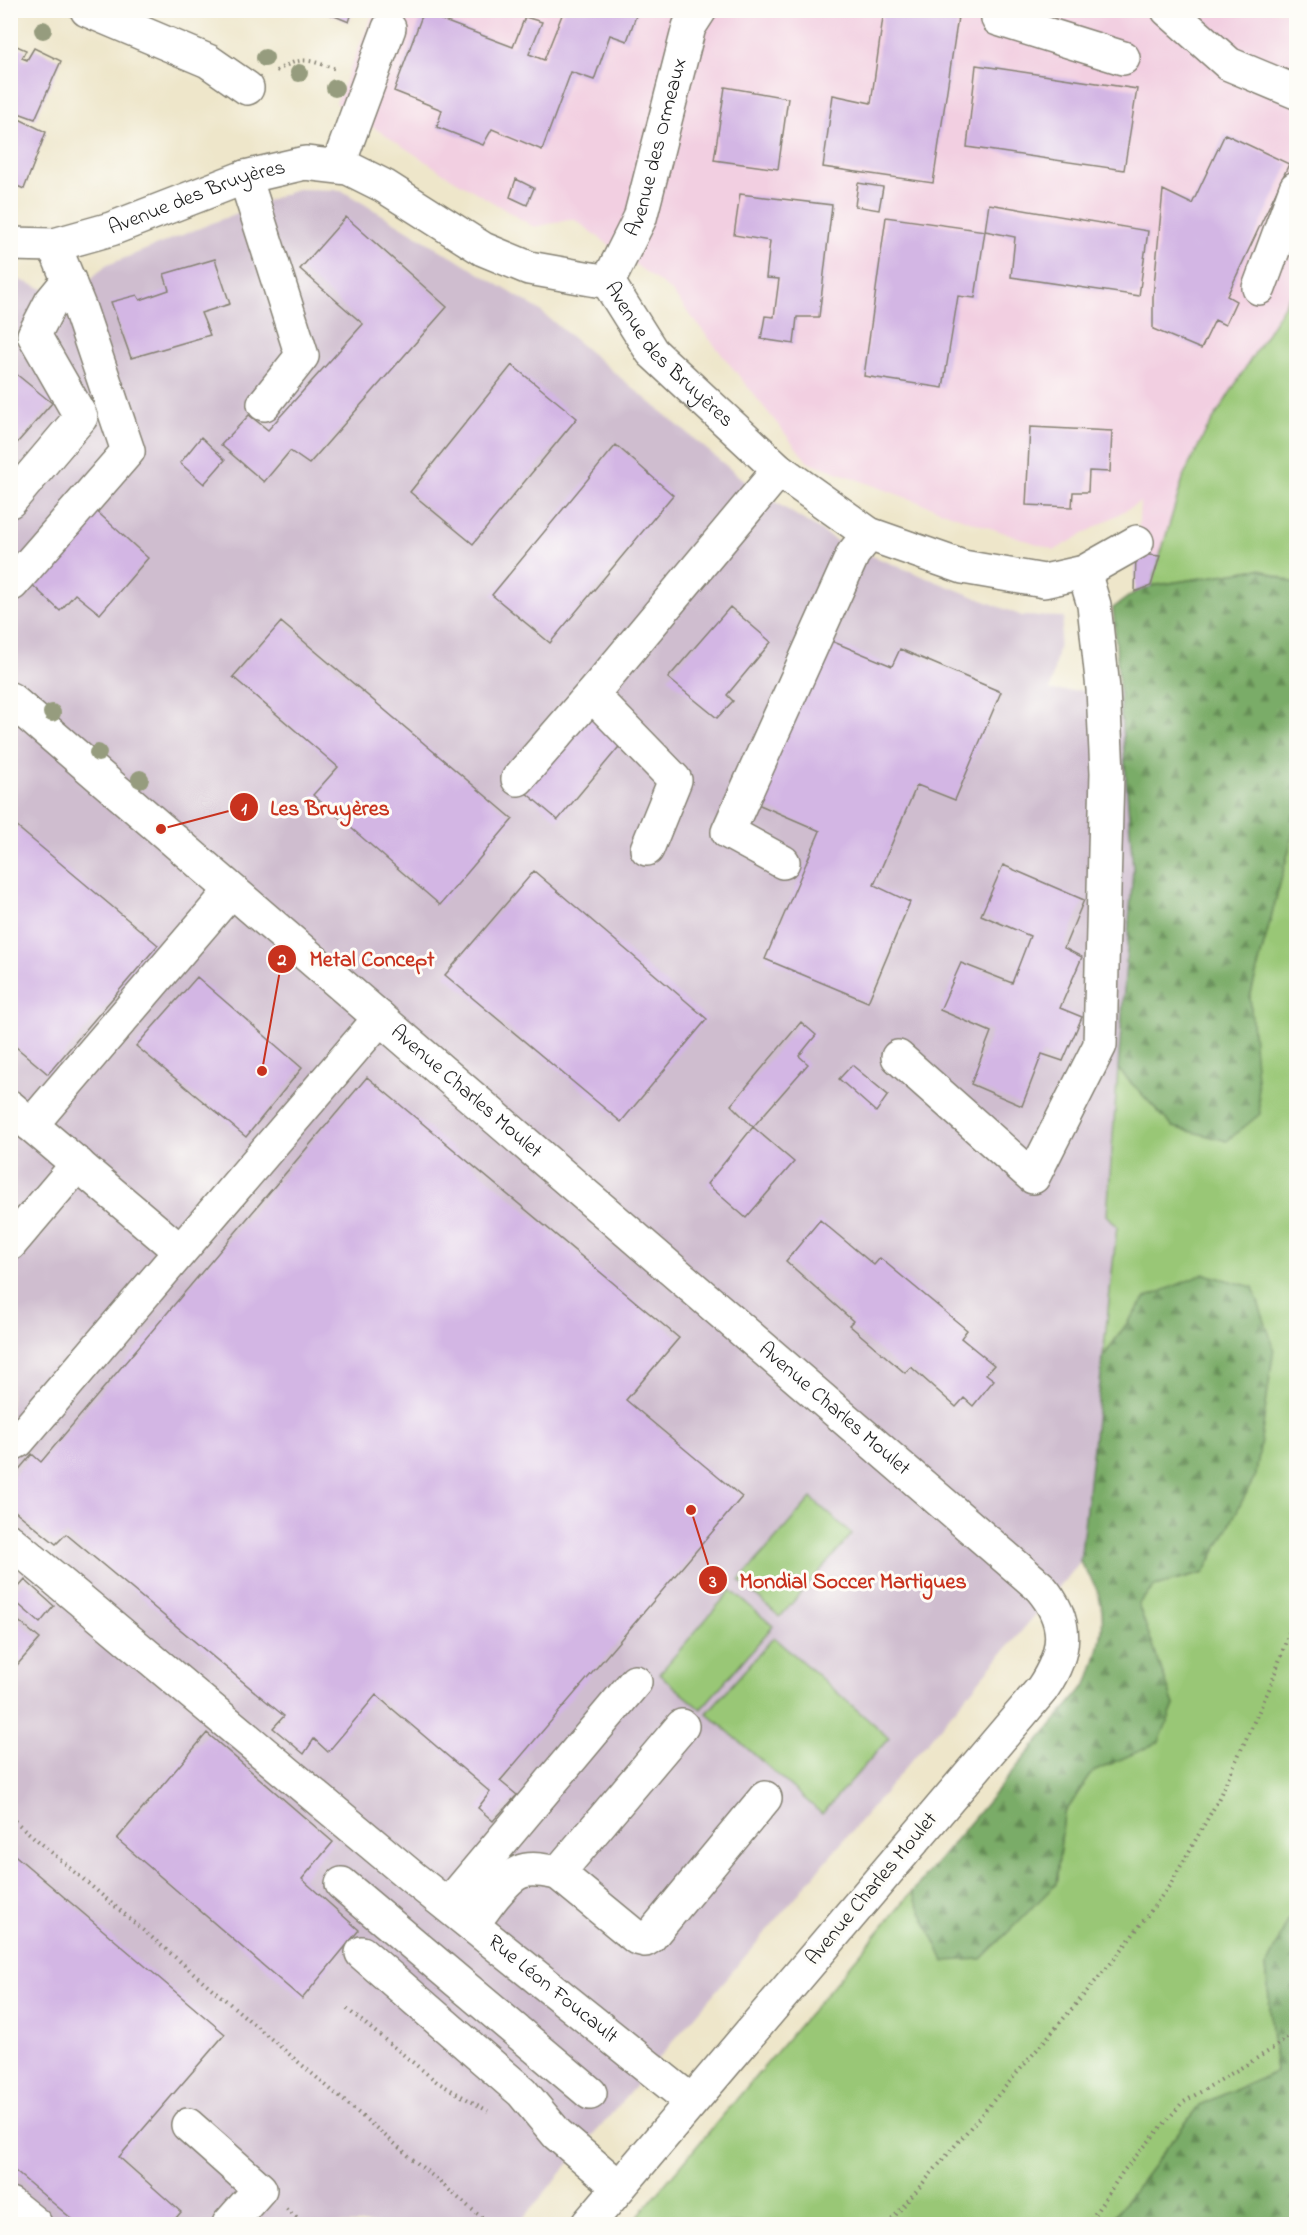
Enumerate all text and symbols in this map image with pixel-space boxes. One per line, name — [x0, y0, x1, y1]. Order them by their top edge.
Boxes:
street label: Avenue des Ormeaux — [618, 55, 695, 242]
street label: Avenue des Bruyères — [104, 153, 289, 243]
street label: Avenue des Bruyères — [597, 276, 740, 435]
callout: Les Bruyères — [229, 787, 402, 827]
text: Les Bruyères — [270, 794, 390, 827]
text: 1 — [241, 797, 247, 823]
callout: Metal Concept — [267, 939, 446, 979]
text: Metal Concept — [309, 945, 435, 977]
text: 2 — [277, 948, 287, 974]
street label: Avenue Charles Moulet — [383, 1018, 548, 1166]
street label: Avenue Charles Moulet — [752, 1335, 917, 1483]
callout: Mondial Soccer Martigues — [698, 1560, 979, 1600]
text: Mondial Soccer Martigues — [739, 1567, 967, 1600]
text: 3 — [708, 1570, 717, 1596]
street label: Avenue Charles Moulet — [799, 1806, 945, 1972]
street label: Rue Léon Foucault — [481, 1928, 624, 2051]

